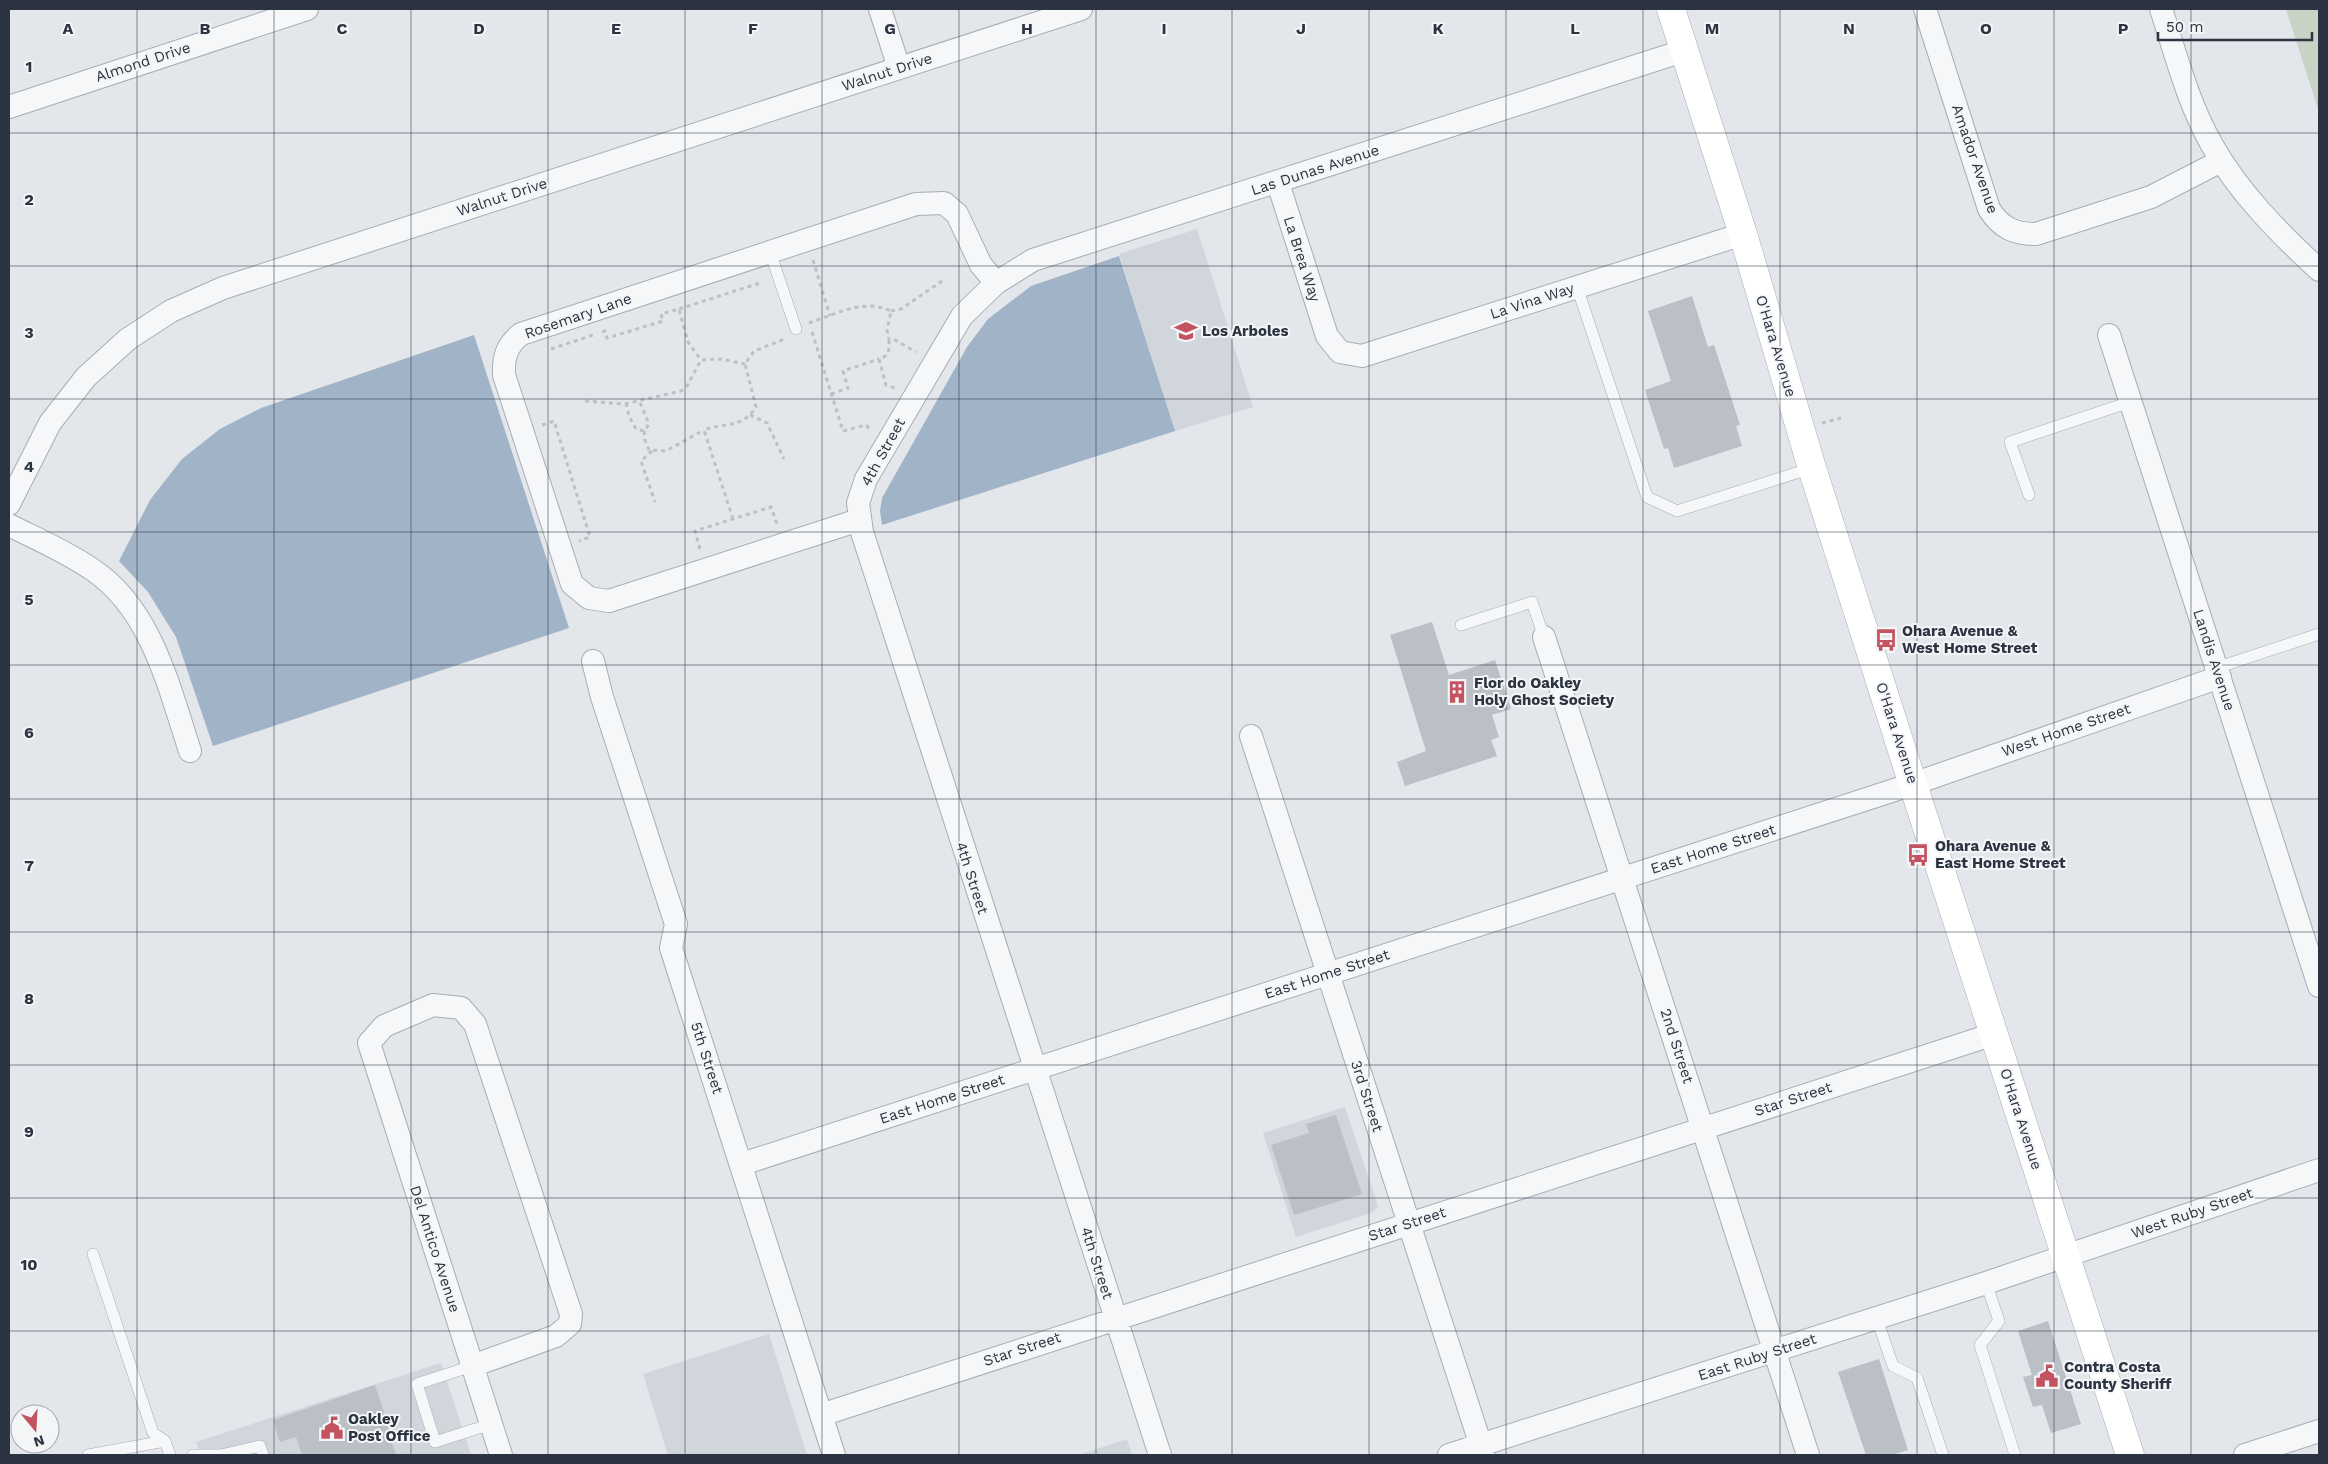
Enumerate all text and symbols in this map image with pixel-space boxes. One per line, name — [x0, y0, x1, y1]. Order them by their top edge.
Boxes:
scale bar — [2158, 10, 2312, 42]
text: 50 m — [2166, 18, 2203, 36]
text: A — [63, 19, 74, 38]
text: B — [200, 19, 211, 38]
text: C — [337, 19, 348, 38]
text: D — [473, 19, 485, 38]
text: E — [611, 19, 621, 38]
text: F — [748, 19, 758, 38]
text: G — [884, 19, 896, 38]
text: H — [1021, 19, 1033, 38]
text: I — [1161, 19, 1167, 38]
text: J — [1296, 19, 1306, 38]
text: K — [1432, 19, 1444, 38]
text: L — [1570, 19, 1580, 38]
text: M — [1705, 19, 1719, 38]
text: N — [1843, 19, 1855, 38]
text: O — [1980, 19, 1992, 38]
text: P — [2118, 19, 2129, 38]
street label: Almond Drive — [93, 38, 193, 86]
street label: Walnut Drive — [839, 49, 935, 95]
text: 1 — [26, 57, 32, 76]
street label: Amador Avenue — [1948, 102, 2002, 216]
street label: Las Dunas Avenue — [1249, 141, 1381, 199]
street label: Walnut Drive — [454, 174, 550, 220]
text: 2 — [24, 190, 34, 209]
street label: La Brea Way — [1280, 214, 1324, 304]
street label: La Vina Way — [1488, 279, 1577, 323]
street label: Rosemary Lane — [522, 289, 634, 343]
street label: O'Hara Avenue — [1752, 293, 1800, 399]
school or university icon: Los Arboles — [1173, 318, 1199, 344]
place label: Los Arboles — [1202, 322, 1288, 340]
text: 3 — [24, 323, 34, 342]
street label: 4th Street — [857, 414, 909, 489]
text: 4 — [24, 457, 34, 476]
text: 5 — [24, 590, 34, 609]
street label: Landis Avenue — [2189, 607, 2239, 713]
place label: Ohara Avenue & West Home Street — [1902, 622, 2038, 657]
bus stop icon: Ohara Avenue & West Home Street — [1873, 627, 1899, 653]
place label: Flor do Oakley Holy Ghost Society — [1474, 674, 1615, 709]
building icon: Flor do Oakley Holy Ghost Society — [1444, 679, 1470, 705]
street label: O'Hara Avenue — [1872, 680, 1922, 786]
street label: West Home Street — [1999, 699, 2133, 760]
text: 6 — [24, 723, 34, 742]
street label: East Home Street — [1648, 820, 1778, 878]
place label: Ohara Avenue & East Home Street — [1935, 837, 2066, 872]
street label: 4th Street — [952, 840, 992, 917]
bus stop icon: Ohara Avenue & East Home Street — [1905, 842, 1931, 868]
text: 7 — [24, 856, 34, 875]
street label: East Home Street — [1262, 945, 1392, 1003]
text: 8 — [24, 989, 34, 1008]
street label: 2nd Street — [1656, 1006, 1698, 1086]
street label: 5th Street — [687, 1020, 727, 1097]
street label: 3rd Street — [1347, 1058, 1387, 1135]
street label: O'Hara Avenue — [1996, 1066, 2046, 1172]
street label: East Home Street — [877, 1070, 1007, 1128]
street label: Star Street — [1752, 1078, 1835, 1120]
text: 9 — [24, 1122, 34, 1141]
street label: Del Antico Avenue — [406, 1183, 464, 1315]
street label: West Ruby Street — [2129, 1183, 2256, 1242]
street label: Star Street — [1366, 1203, 1449, 1245]
street label: 4th Street — [1077, 1225, 1117, 1302]
text: 10 — [20, 1255, 38, 1274]
street label: Star Street — [981, 1328, 1064, 1370]
street label: East Ruby Street — [1696, 1329, 1819, 1385]
place label: Contra Costa County Sheriff — [2064, 1358, 2172, 1393]
public building icon: Contra Costa County Sheriff — [2034, 1363, 2060, 1389]
north arrow — [10, 1404, 60, 1454]
place label: Oakley Post Office — [348, 1410, 431, 1445]
public building icon: Oakley Post Office — [319, 1415, 345, 1441]
text: N — [32, 1432, 46, 1451]

